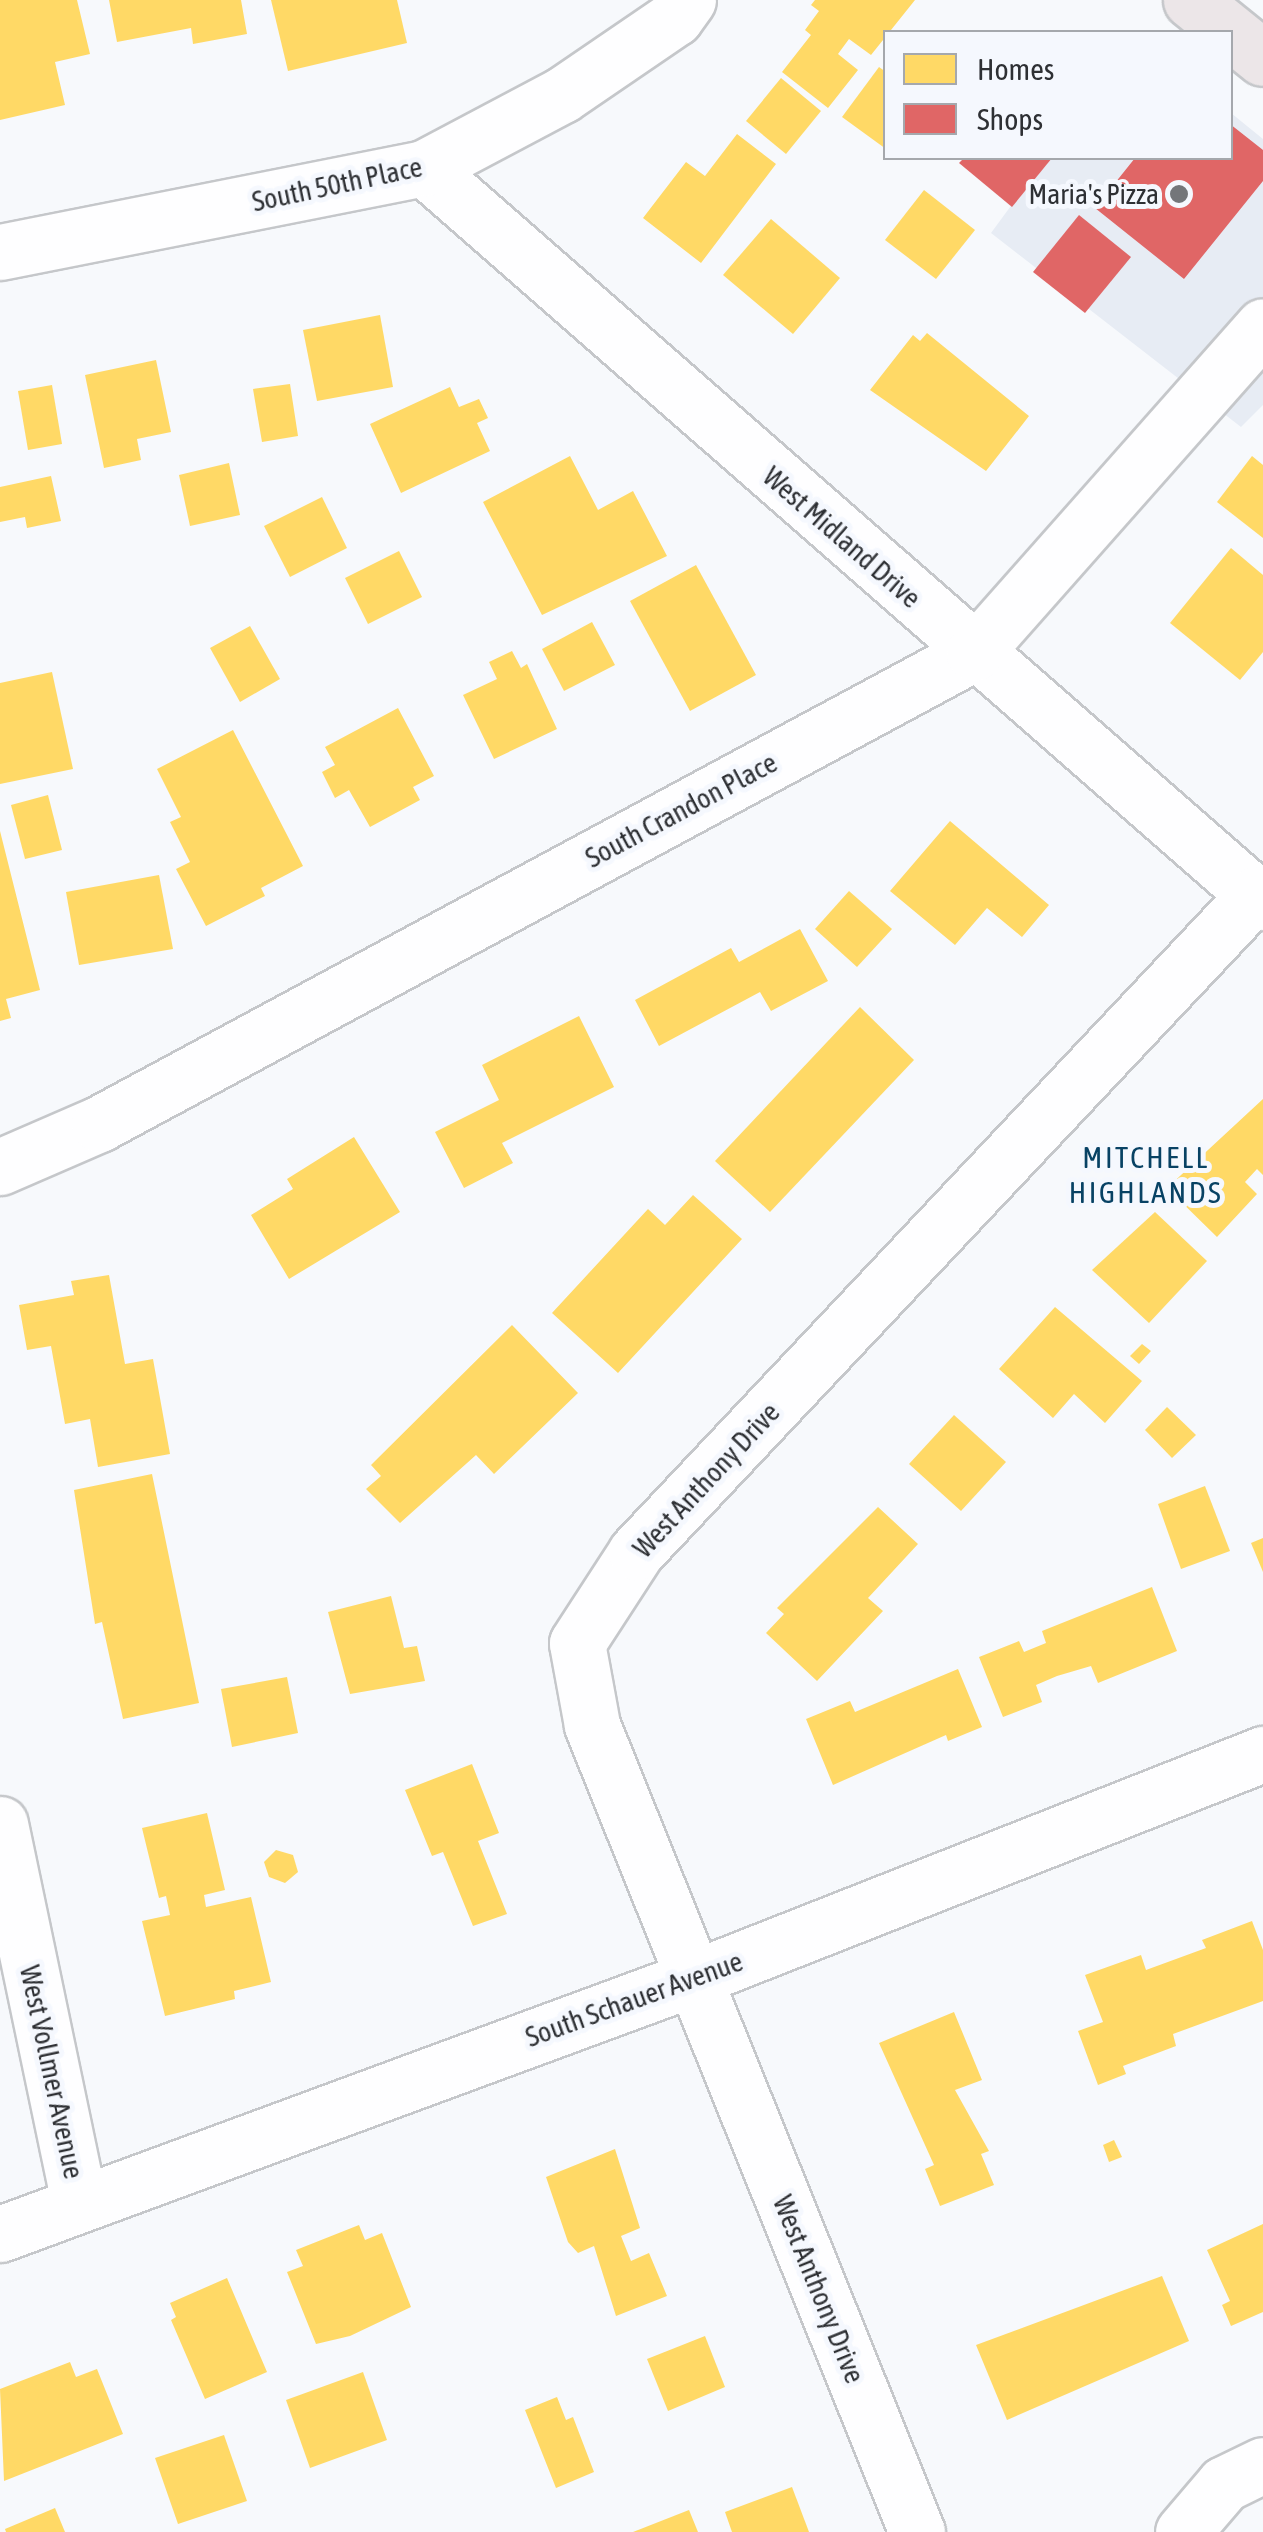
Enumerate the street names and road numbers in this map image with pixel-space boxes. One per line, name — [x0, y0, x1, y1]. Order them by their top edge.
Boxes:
street label: South 50th Place — [249, 150, 425, 218]
street label: West Midland Drive — [756, 459, 928, 615]
street label: South Crandon Place — [580, 745, 782, 875]
street label: West Anthony Drive — [626, 1396, 786, 1564]
street label: South Schauer Avenue — [521, 1944, 747, 2054]
street label: West Vollmer Avenue — [13, 1962, 91, 2182]
street label: West Anthony Drive — [766, 2190, 872, 2388]

